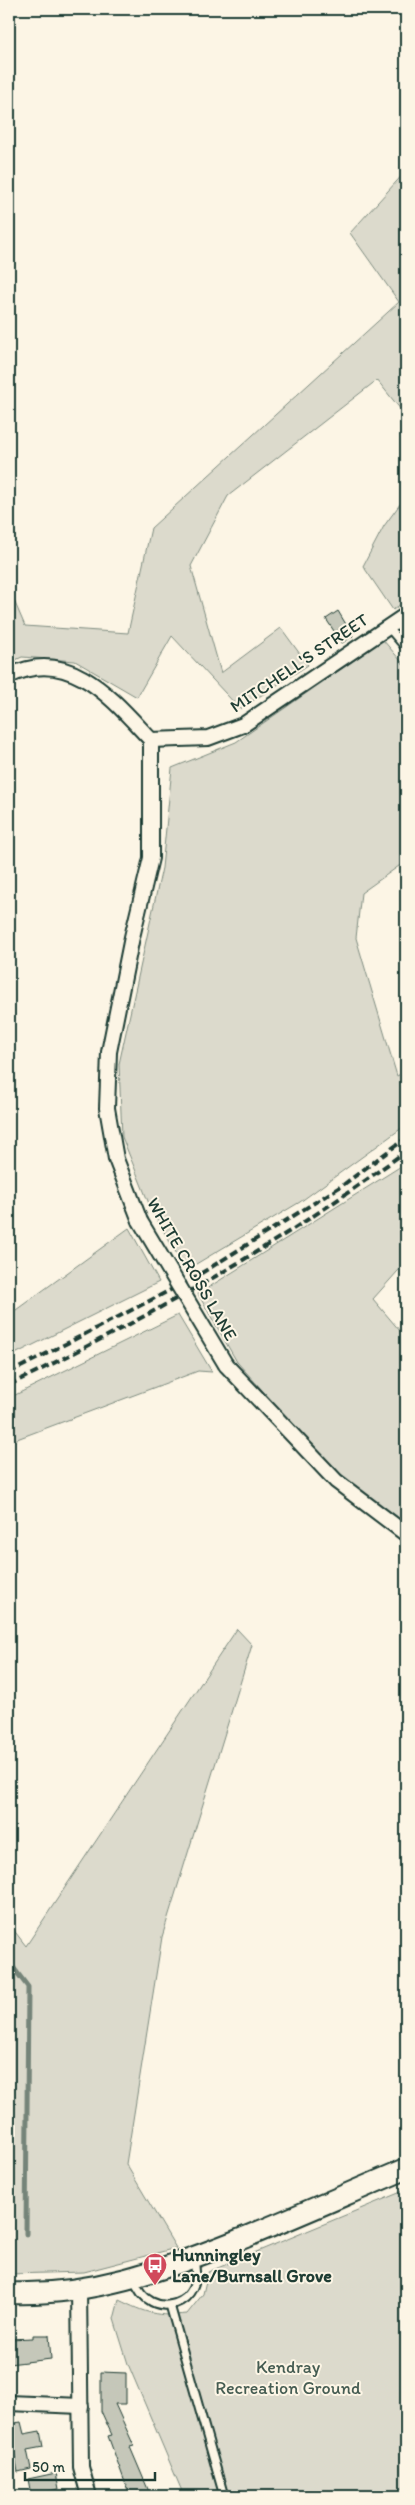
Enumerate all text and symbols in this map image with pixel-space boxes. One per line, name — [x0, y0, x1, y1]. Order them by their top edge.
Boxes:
street label: MITCHELL'S STREET — [226, 609, 372, 717]
street label: WHITE CROSS LANE — [142, 1194, 242, 1344]
place label: Hunningley Lane/Burnsall Grove — [172, 2244, 332, 2287]
bus stop icon: Hunningley Lane/Burnsall Grove — [142, 2252, 168, 2286]
park label: Kendray Recreation Ground — [215, 2356, 361, 2399]
scale bar — [25, 2450, 155, 2482]
text: 50 m — [32, 2458, 65, 2476]

